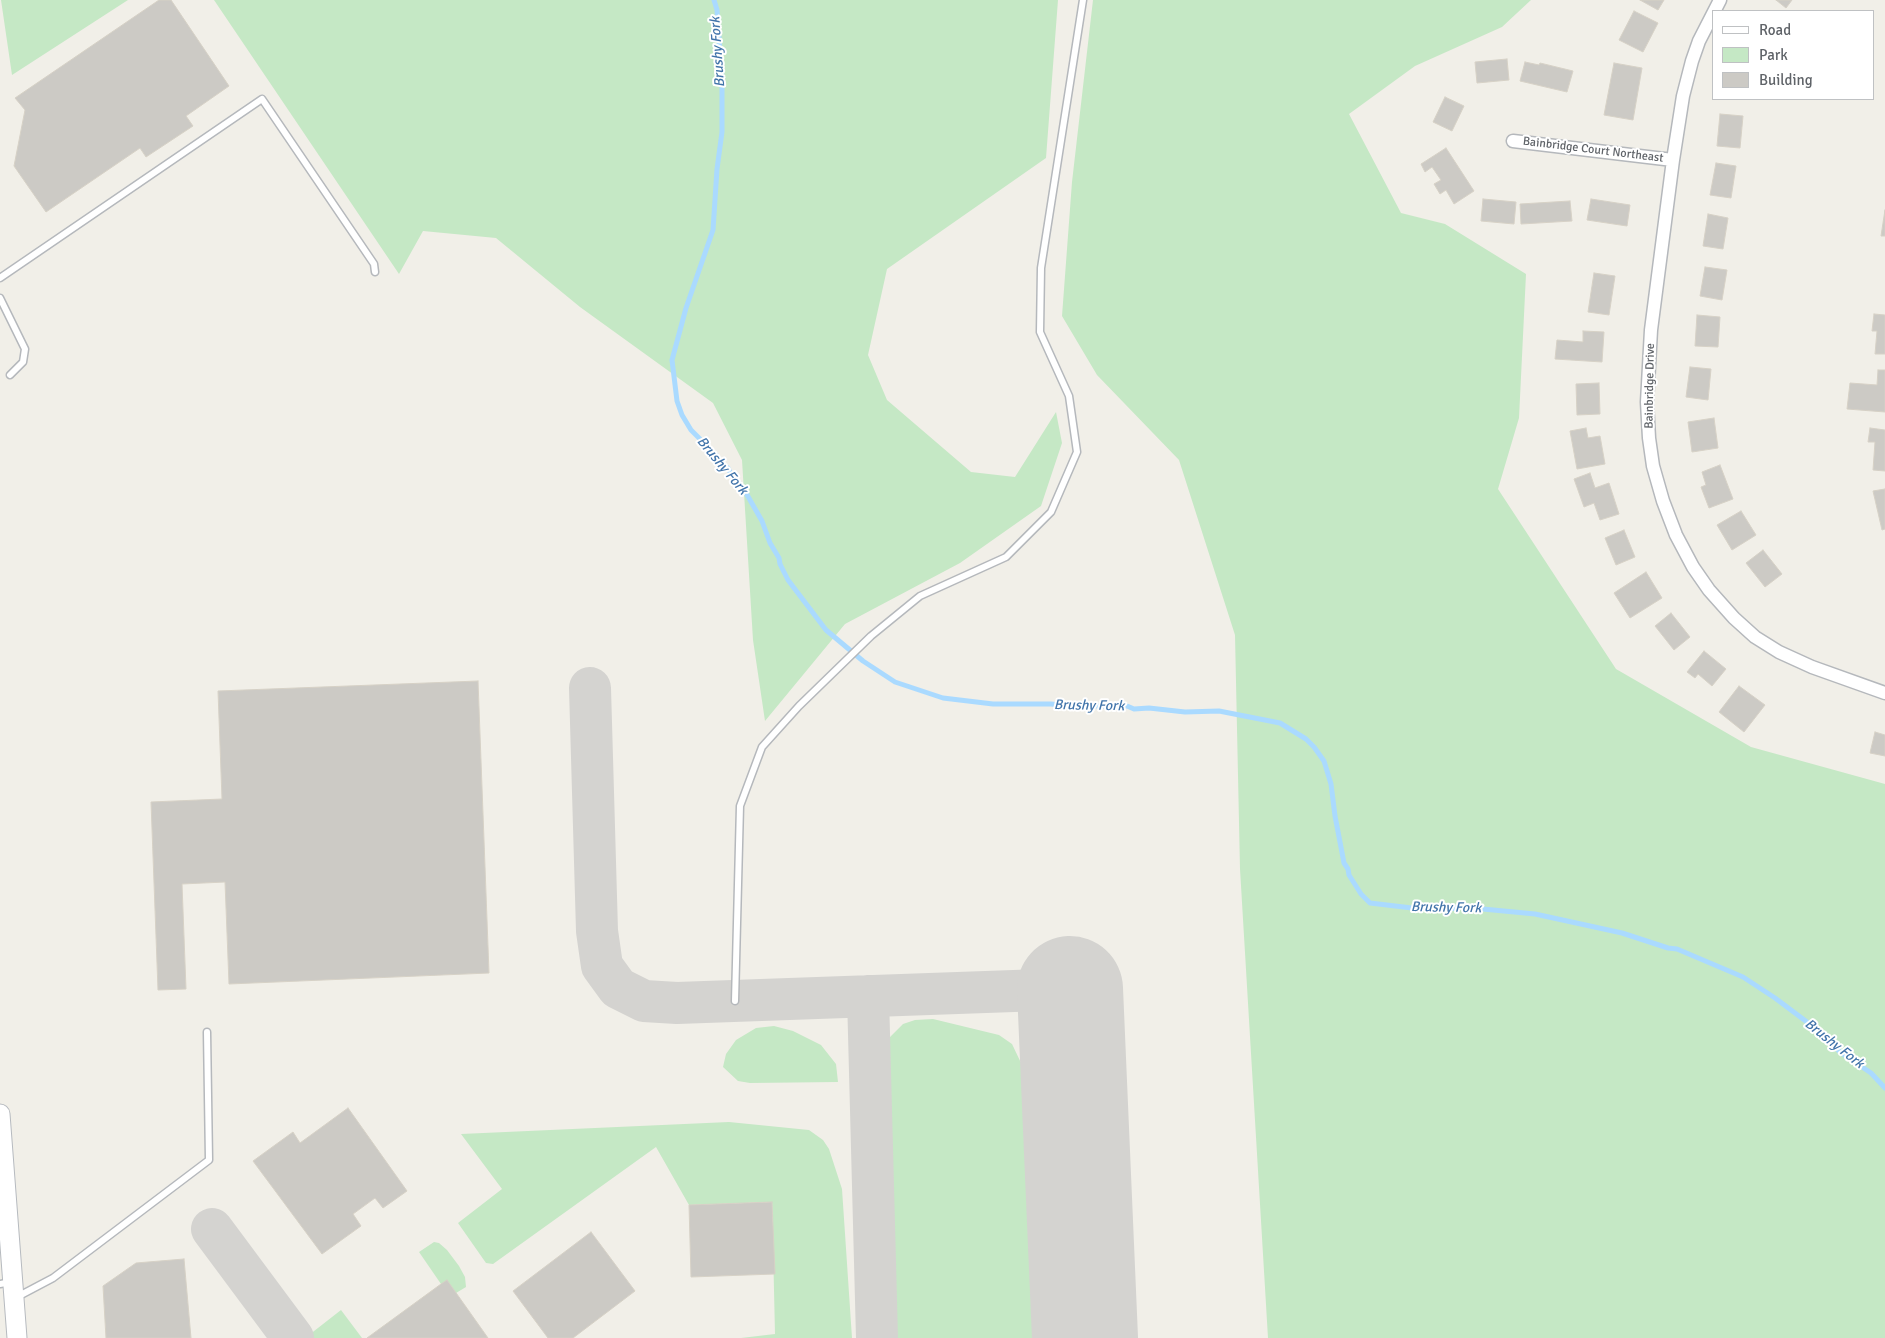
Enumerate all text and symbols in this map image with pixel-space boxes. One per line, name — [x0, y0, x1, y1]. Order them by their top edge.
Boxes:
legend — [1712, 10, 1875, 100]
water label: Brushy Fork — [707, 16, 729, 88]
text: Road — [1759, 21, 1791, 39]
text: Park — [1759, 46, 1788, 64]
text: Building — [1759, 71, 1813, 89]
street label: Bainbridge Court Northeast — [1522, 134, 1664, 166]
street label: Bainbridge Drive — [1642, 343, 1658, 429]
water label: Brushy Fork — [693, 434, 751, 498]
water label: Brushy Fork — [1054, 697, 1124, 715]
water label: Brushy Fork — [1411, 899, 1481, 917]
water label: Brushy Fork — [1801, 1016, 1867, 1072]

